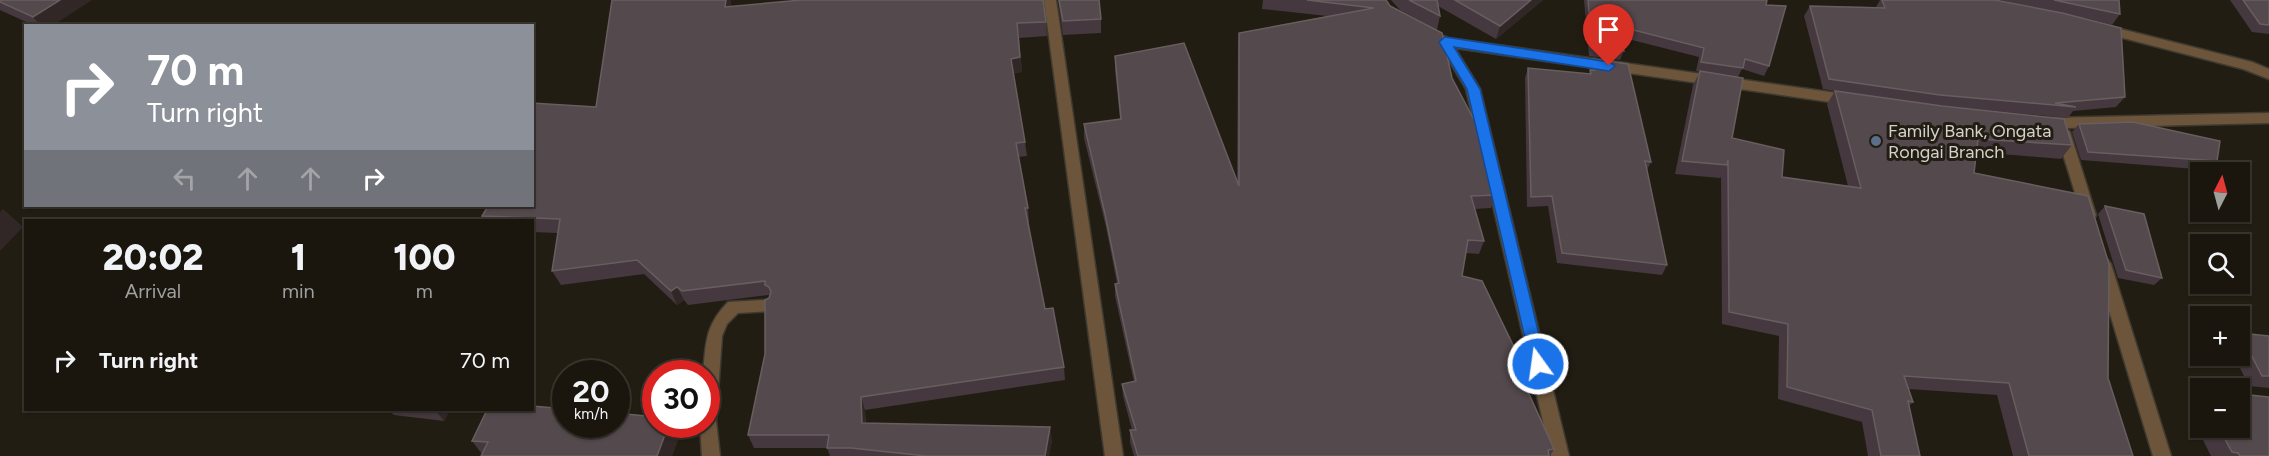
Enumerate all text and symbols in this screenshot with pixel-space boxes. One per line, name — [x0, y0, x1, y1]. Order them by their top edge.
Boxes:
pin — [1583, 4, 1634, 66]
icon: arrive — [1592, 13, 1625, 46]
text: 70 m — [147, 45, 244, 96]
icon: right — [48, 48, 126, 126]
text: Turn right — [147, 96, 263, 129]
place label: Family Bank, Ongata Rongai Branch — [1888, 120, 2051, 163]
marker: Family Bank, Ongata Rongai Branch — [1869, 134, 1883, 148]
icon: left — [168, 162, 201, 195]
icon: ahead — [231, 162, 264, 195]
icon: ahead — [294, 162, 327, 195]
icon: right — [357, 162, 390, 195]
north arrow — [2190, 162, 2250, 222]
map controls — [2190, 162, 2250, 438]
button: search — [2190, 234, 2250, 294]
text: 20:02 — [102, 236, 203, 279]
text: 1 — [291, 236, 306, 279]
text: 100 — [393, 236, 456, 279]
text: Arrival — [125, 279, 181, 303]
text: min — [282, 279, 315, 303]
text: m — [416, 279, 433, 303]
button: + — [2190, 306, 2250, 366]
position arrow — [1506, 332, 1570, 396]
icon: right — [48, 344, 81, 377]
text: Turn right — [99, 347, 198, 374]
text: 70 m — [460, 347, 510, 374]
speed limit sign: 30 — [642, 360, 720, 438]
text: 20 — [573, 373, 609, 410]
button: − — [2190, 378, 2250, 438]
text: km/h — [574, 405, 608, 423]

